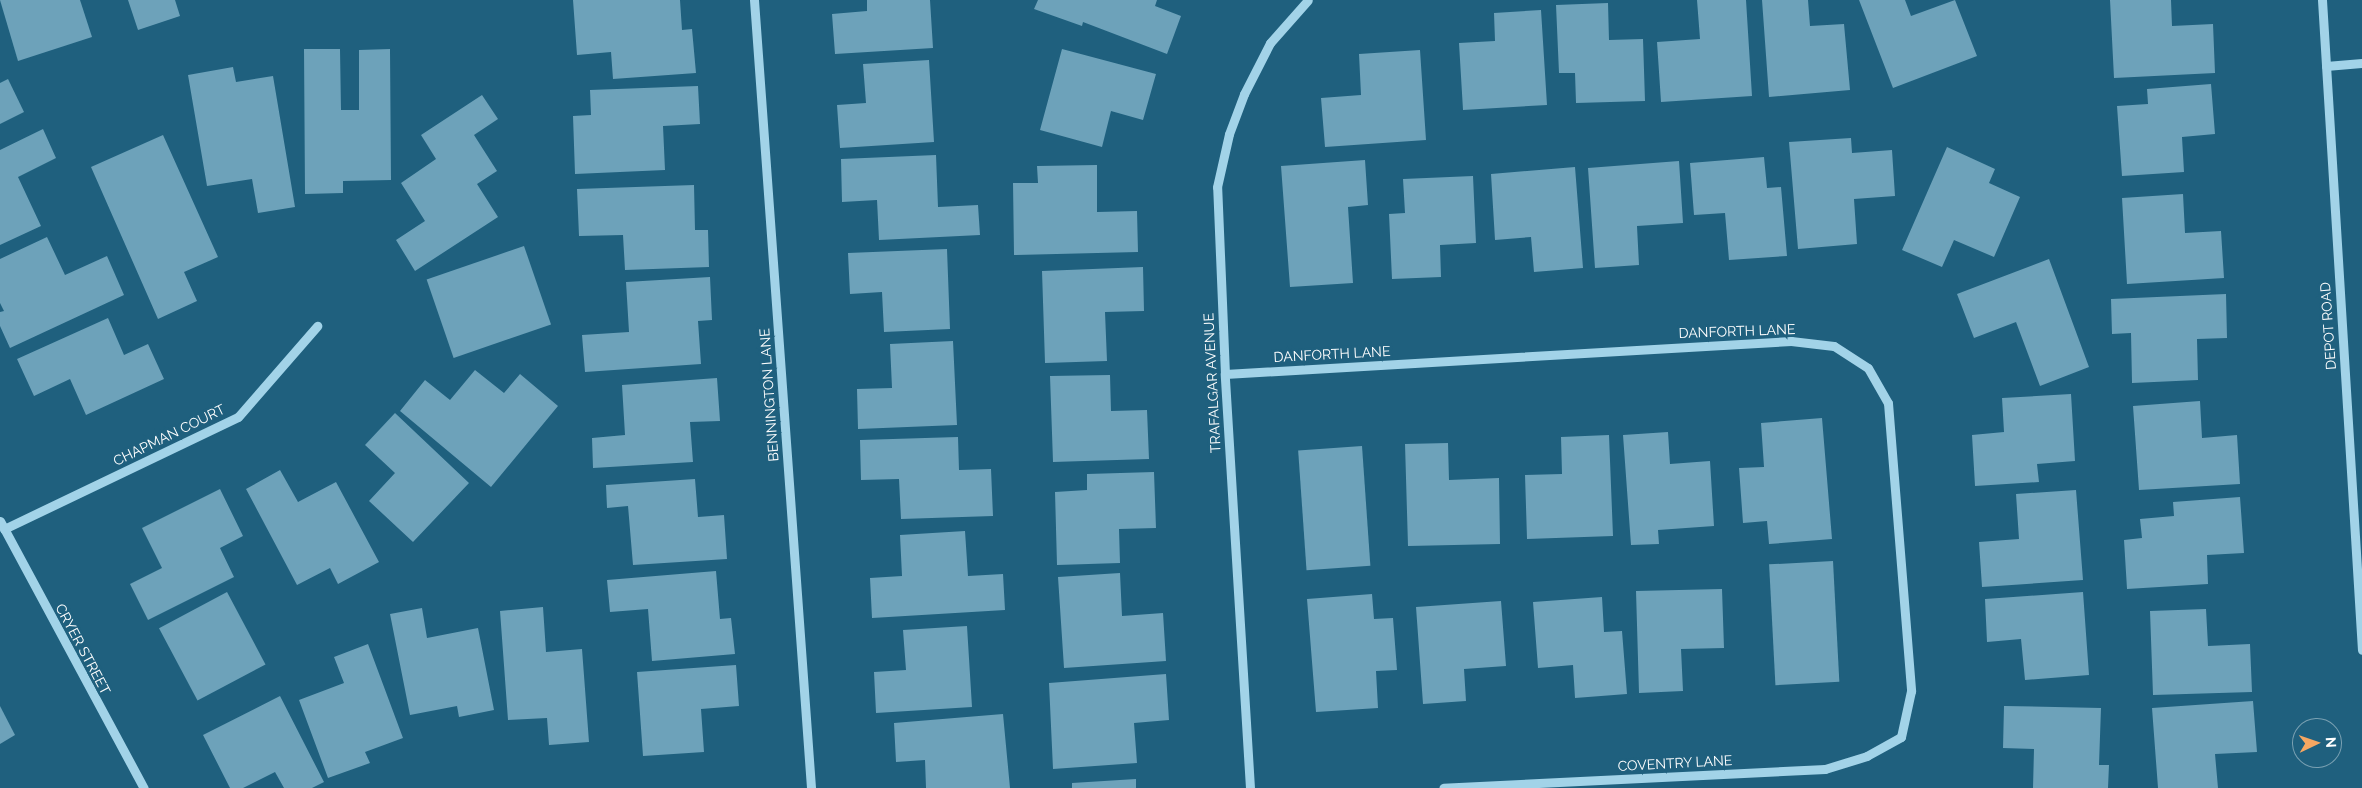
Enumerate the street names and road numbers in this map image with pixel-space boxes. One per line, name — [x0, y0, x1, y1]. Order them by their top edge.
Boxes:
street label: DEPOT ROAD — [2317, 281, 2339, 371]
street label: TRAFALGAR AVENUE — [1200, 312, 1224, 454]
street label: DANFORTH LANE — [1678, 321, 1796, 341]
street label: BENNINGTON LANE — [756, 328, 782, 462]
street label: DANFORTH LANE — [1273, 343, 1391, 365]
street label: CHAPMAN COURT — [110, 401, 228, 469]
street label: CRYER STREET — [52, 601, 114, 697]
street label: COVENTRY LANE — [1617, 752, 1733, 774]

